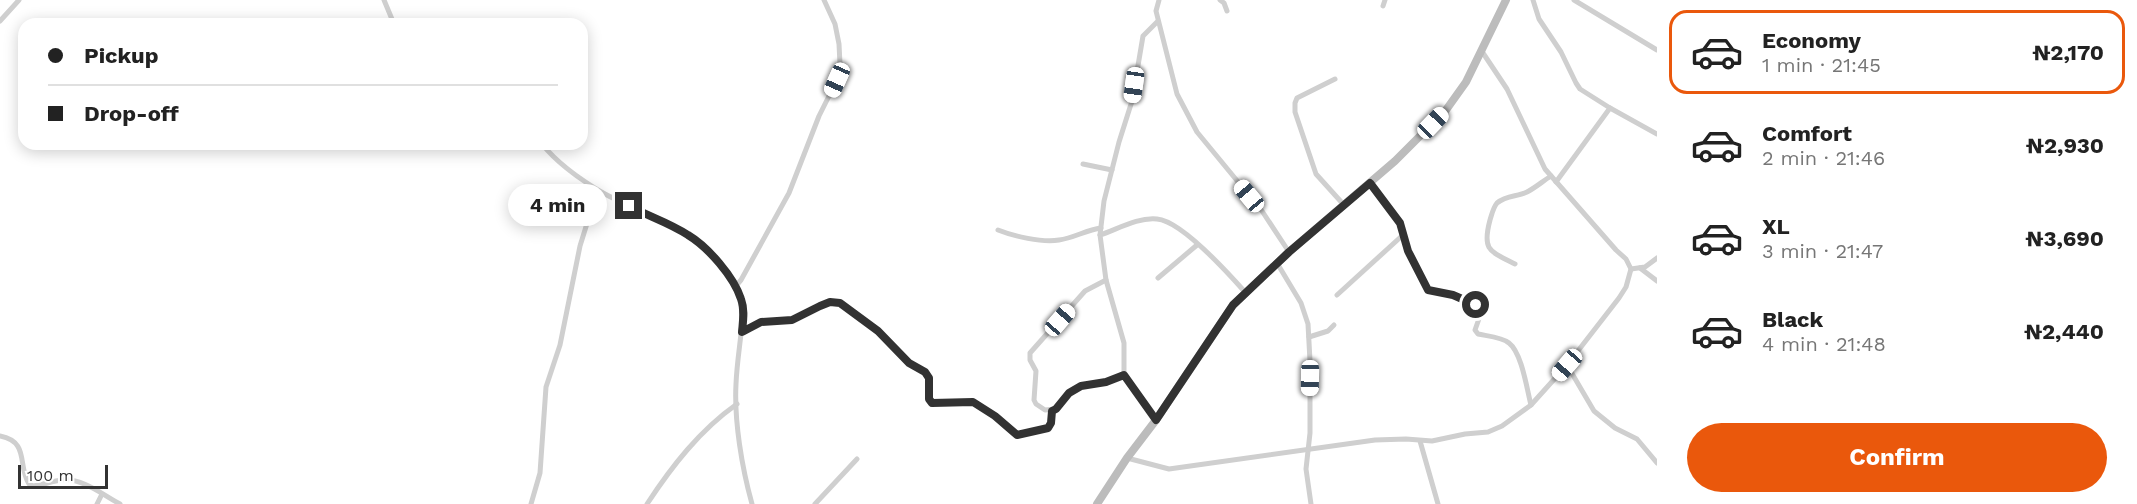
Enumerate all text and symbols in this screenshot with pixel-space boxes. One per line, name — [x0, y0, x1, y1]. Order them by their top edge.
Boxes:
icon: car — [1690, 25, 1744, 79]
text: Economy — [1762, 28, 1861, 53]
text: ₦2,170 — [2032, 40, 2104, 65]
text: Pickup — [84, 43, 159, 68]
text: 1 min · 21:45 — [1762, 53, 1881, 77]
car — [821, 60, 853, 100]
car — [1123, 66, 1145, 104]
text: Drop-off — [84, 101, 179, 126]
car — [1414, 104, 1452, 142]
icon: car — [1690, 118, 1744, 172]
text: Comfort — [1762, 121, 1852, 146]
text: ₦2,930 — [2026, 133, 2104, 158]
text: 2 min · 21:46 — [1762, 146, 1885, 170]
car — [1231, 176, 1267, 216]
callout: 4 min — [509, 185, 608, 227]
route end — [615, 192, 642, 219]
text: 4 min — [530, 193, 585, 217]
icon: car — [1690, 211, 1744, 265]
text: XL — [1762, 214, 1790, 239]
text: ₦3,690 — [2025, 226, 2104, 251]
text: 3 min · 21:47 — [1762, 239, 1883, 263]
route start — [1462, 291, 1489, 318]
car — [1041, 301, 1079, 339]
icon: car — [1690, 304, 1744, 358]
text: Black — [1762, 307, 1823, 332]
text: ₦2,440 — [2024, 319, 2104, 344]
text: 4 min · 21:48 — [1762, 332, 1886, 356]
car — [1548, 346, 1586, 384]
car — [1301, 360, 1319, 396]
button: Confirm — [1687, 423, 2107, 492]
scale bar — [18, 462, 108, 490]
text: 100 m — [27, 466, 74, 485]

